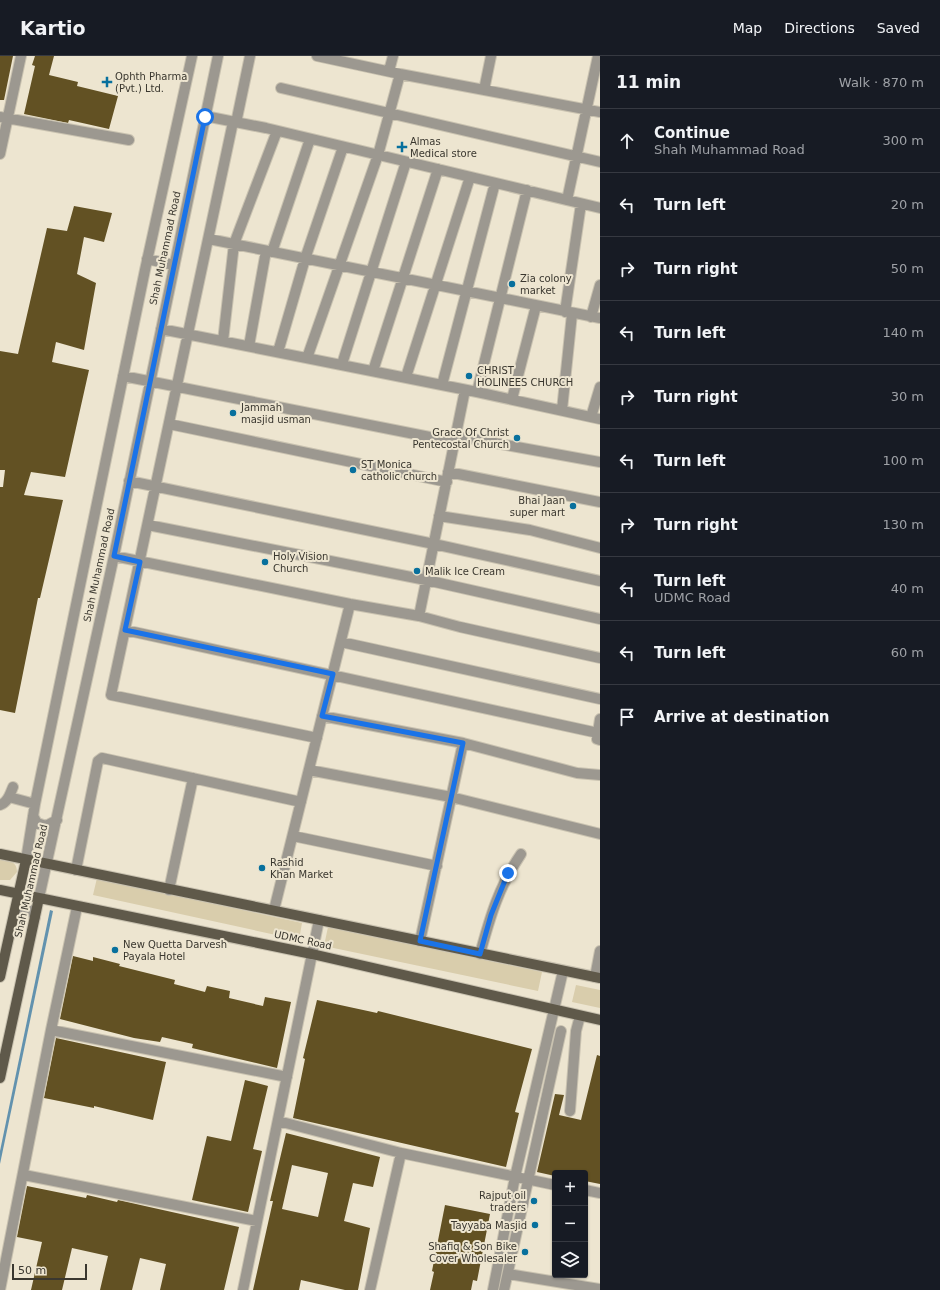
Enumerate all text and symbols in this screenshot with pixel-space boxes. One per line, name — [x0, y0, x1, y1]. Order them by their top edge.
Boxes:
text: Kartio — [20, 17, 86, 39]
text: Map — [733, 20, 762, 36]
text: Directions — [784, 20, 855, 36]
text: Saved — [877, 20, 920, 36]
place label: Ophth Pharma (Pvt.) Ltd. — [115, 71, 187, 94]
text: 11 min — [616, 72, 681, 92]
text: Walk · 870 m — [839, 75, 924, 90]
marker: Ophth Pharma (Pvt.) Ltd. — [102, 77, 112, 87]
route start — [196, 108, 214, 126]
text: Continue — [654, 124, 730, 142]
icon: ahead — [616, 130, 638, 152]
text: 300 m — [882, 133, 924, 148]
place label: Almas Medical store — [410, 136, 477, 159]
marker: Almas Medical store — [397, 142, 407, 152]
text: Shah Muhammad Road — [654, 142, 805, 157]
street label: Shah Muhammad Road — [148, 190, 182, 306]
icon: left — [616, 194, 638, 216]
text: Turn left — [654, 196, 726, 214]
text: 20 m — [891, 197, 924, 212]
icon: right — [616, 258, 638, 280]
text: Turn right — [654, 260, 738, 278]
text: 50 m — [891, 261, 924, 276]
place label: Zia colony market — [520, 273, 572, 296]
marker: Zia colony market — [507, 279, 517, 289]
icon: left — [616, 322, 638, 344]
text: Turn left — [654, 324, 726, 342]
text: 140 m — [882, 325, 924, 340]
place label: CHRIST HOLINEES CHURCH — [477, 365, 573, 388]
marker: CHRIST HOLINEES CHURCH — [464, 371, 474, 381]
icon: right — [616, 386, 638, 408]
text: Turn right — [654, 388, 738, 406]
text: 30 m — [891, 389, 924, 404]
place label: Jammah masjid usman — [240, 402, 311, 425]
marker: Jammah masjid usman — [228, 408, 238, 418]
place label: Grace Of Christ Pentecostal Church — [413, 427, 509, 450]
marker: Grace Of Christ Pentecostal Church — [512, 433, 522, 443]
icon: left — [616, 450, 638, 472]
text: Turn left — [654, 452, 726, 470]
text: 100 m — [882, 453, 924, 468]
place label: ST Monica catholic church — [361, 459, 437, 482]
marker: ST Monica catholic church — [348, 465, 358, 475]
place label: Bhai Jaan super mart — [510, 495, 565, 518]
marker: Bhai Jaan super mart — [568, 501, 578, 511]
street label: Shah Muhammad Road — [82, 507, 116, 623]
icon: right — [616, 514, 638, 536]
text: Turn right — [654, 516, 738, 534]
text: 130 m — [882, 517, 924, 532]
place label: Holy Vision Church — [273, 551, 328, 574]
marker: Holy Vision Church — [260, 557, 270, 567]
marker: Malik Ice Cream — [412, 566, 422, 576]
place label: Malik Ice Cream — [425, 566, 505, 577]
text: Turn left — [654, 572, 726, 590]
icon: left — [616, 578, 638, 600]
text: 40 m — [891, 581, 924, 596]
text: UDMC Road — [654, 590, 731, 605]
icon: left — [616, 642, 638, 664]
text: Turn left — [654, 644, 726, 662]
text: 60 m — [891, 645, 924, 660]
icon: arrive — [616, 706, 638, 728]
text: Arrive at destination — [654, 708, 829, 726]
street label: Shah Muhammad Road — [13, 823, 49, 939]
place label: Rashid Khan Market — [270, 857, 333, 880]
marker: Rashid Khan Market — [257, 863, 267, 873]
route end — [499, 864, 517, 882]
street label: UDMC Road — [273, 928, 333, 952]
place label: New Quetta Darvesh Payala Hotel — [123, 939, 227, 962]
marker: New Quetta Darvesh Payala Hotel — [110, 945, 120, 955]
map controls — [552, 1170, 588, 1278]
button: + — [552, 1170, 588, 1206]
place label: Rajput oil traders — [479, 1190, 526, 1213]
marker: Rajput oil traders — [529, 1196, 539, 1206]
button: − — [552, 1206, 588, 1242]
place label: Tayyaba Masjid — [450, 1220, 527, 1231]
marker: Tayyaba Masjid — [530, 1220, 540, 1230]
place label: Shafiq & Son Bike Cover Wholesaler — [428, 1241, 518, 1264]
button: layers — [552, 1242, 588, 1278]
marker: Shafiq & Son Bike Cover Wholesaler — [520, 1247, 530, 1257]
scale bar — [12, 1262, 87, 1281]
text: 50 m — [18, 1264, 46, 1277]

